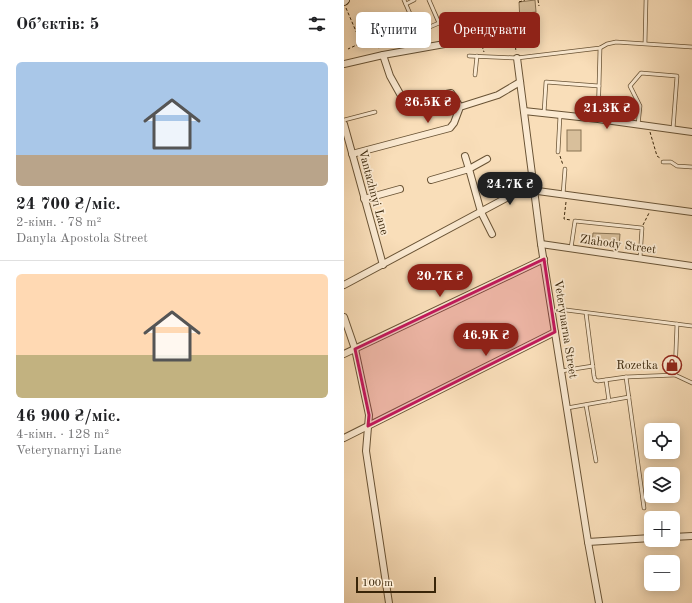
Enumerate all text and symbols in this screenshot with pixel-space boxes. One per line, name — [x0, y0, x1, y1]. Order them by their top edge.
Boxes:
chip: Купити — [356, 12, 431, 48]
chip: Орендувати — [439, 12, 540, 48]
icon: filters — [306, 13, 328, 35]
text: Об’єктів: 5 — [16, 16, 99, 33]
icon: home — [136, 88, 208, 160]
pin: 26.5K ₴ — [391, 90, 465, 124]
text: 26.5K ₴ — [404, 96, 452, 109]
pin: 21.3K ₴ — [570, 96, 644, 130]
text: 21.3K ₴ — [583, 102, 631, 115]
street label: Vantazhnyi Lane — [356, 148, 390, 237]
pin: 24.7K ₴ — [473, 172, 547, 206]
text: 24.7K ₴ — [486, 178, 534, 191]
text: 24 700 ₴/міс. — [16, 196, 120, 213]
text: 2-кімн. · 78 m² — [16, 216, 102, 229]
text: Danyla Apostola Street — [16, 232, 148, 245]
street label: Zlahody Street — [579, 234, 657, 256]
pin: 20.7K ₴ — [403, 264, 477, 298]
text: 20.7K ₴ — [416, 270, 464, 283]
street label: Veterynarna Street — [551, 279, 579, 379]
icon: home — [136, 300, 208, 372]
pin: 46.9K ₴ — [449, 323, 523, 357]
text: 46.9K ₴ — [462, 329, 510, 342]
shop icon: Rozetka — [661, 354, 683, 376]
place label: Rozetka — [616, 360, 658, 372]
text: 46 900 ₴/міс. — [16, 408, 120, 425]
map controls — [644, 423, 680, 591]
button: locate — [644, 423, 680, 459]
text: 4-кімн. · 128 m² — [16, 428, 109, 441]
text: Veterynarnyi Lane — [16, 444, 121, 457]
button: layers — [644, 467, 680, 503]
button: + — [644, 511, 680, 547]
button: − — [644, 555, 680, 591]
scale bar — [356, 575, 436, 594]
text: 100 m — [362, 578, 393, 589]

